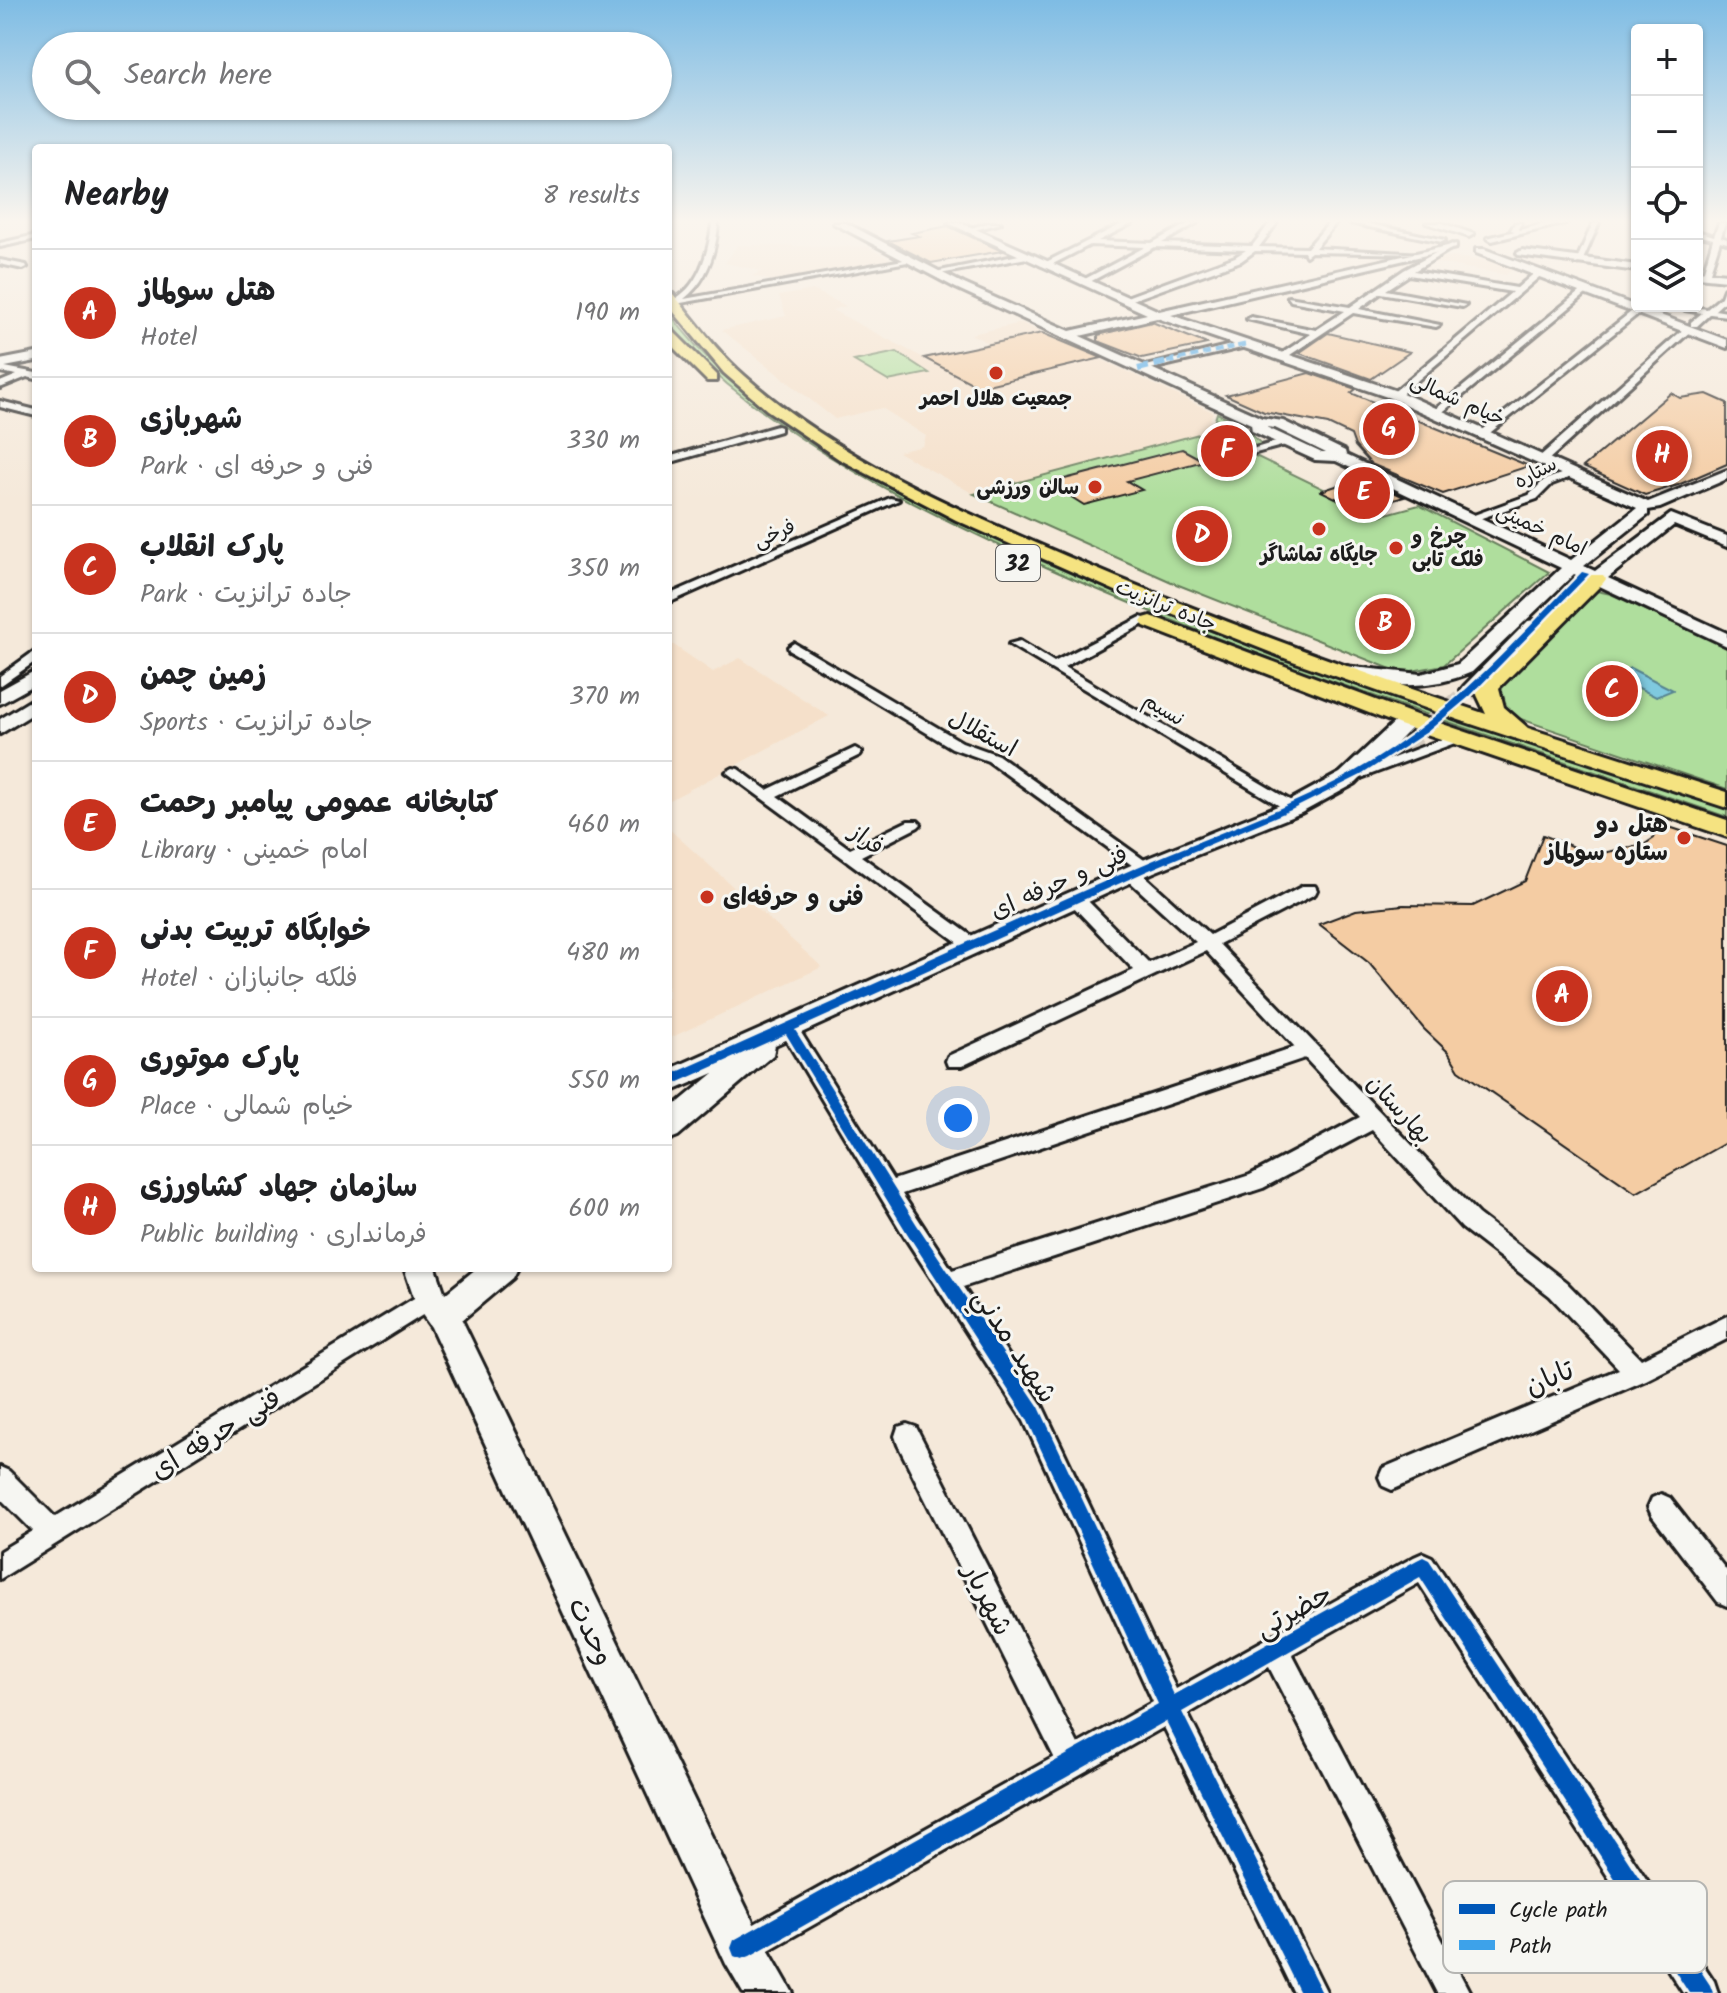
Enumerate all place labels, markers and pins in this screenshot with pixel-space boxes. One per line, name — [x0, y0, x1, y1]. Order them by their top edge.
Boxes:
marker: جمعیت هلال احمر — [987, 364, 1005, 382]
place label: جمعیت هلال احمر — [918, 384, 1072, 416]
pin: G — [1363, 399, 1415, 459]
pin: F — [1201, 421, 1253, 481]
pin: H — [1636, 426, 1688, 486]
pin: E — [1338, 463, 1390, 523]
place label: سالن ورزشی — [977, 473, 1079, 505]
marker: سالن ورزشی — [1086, 478, 1104, 496]
pin: D — [1176, 506, 1228, 566]
marker: جایگاه تماشاگر — [1310, 520, 1328, 538]
place label: چرخ و فلک تابی — [1410, 522, 1484, 577]
marker: چرخ و فلک تابی — [1387, 539, 1405, 557]
place label: جایگاه تماشاگر — [1258, 540, 1378, 572]
pin: B — [1359, 594, 1411, 654]
pin: C — [1586, 661, 1638, 721]
place label: هتل دو ستاره سولماز — [1544, 806, 1668, 873]
marker: هتل دو ستاره سولماز — [1675, 829, 1693, 847]
place label: فنی و حرفه‌ای — [723, 879, 864, 918]
marker: فنی و حرفه‌ای — [698, 888, 716, 906]
pin: A — [1536, 966, 1588, 1026]

